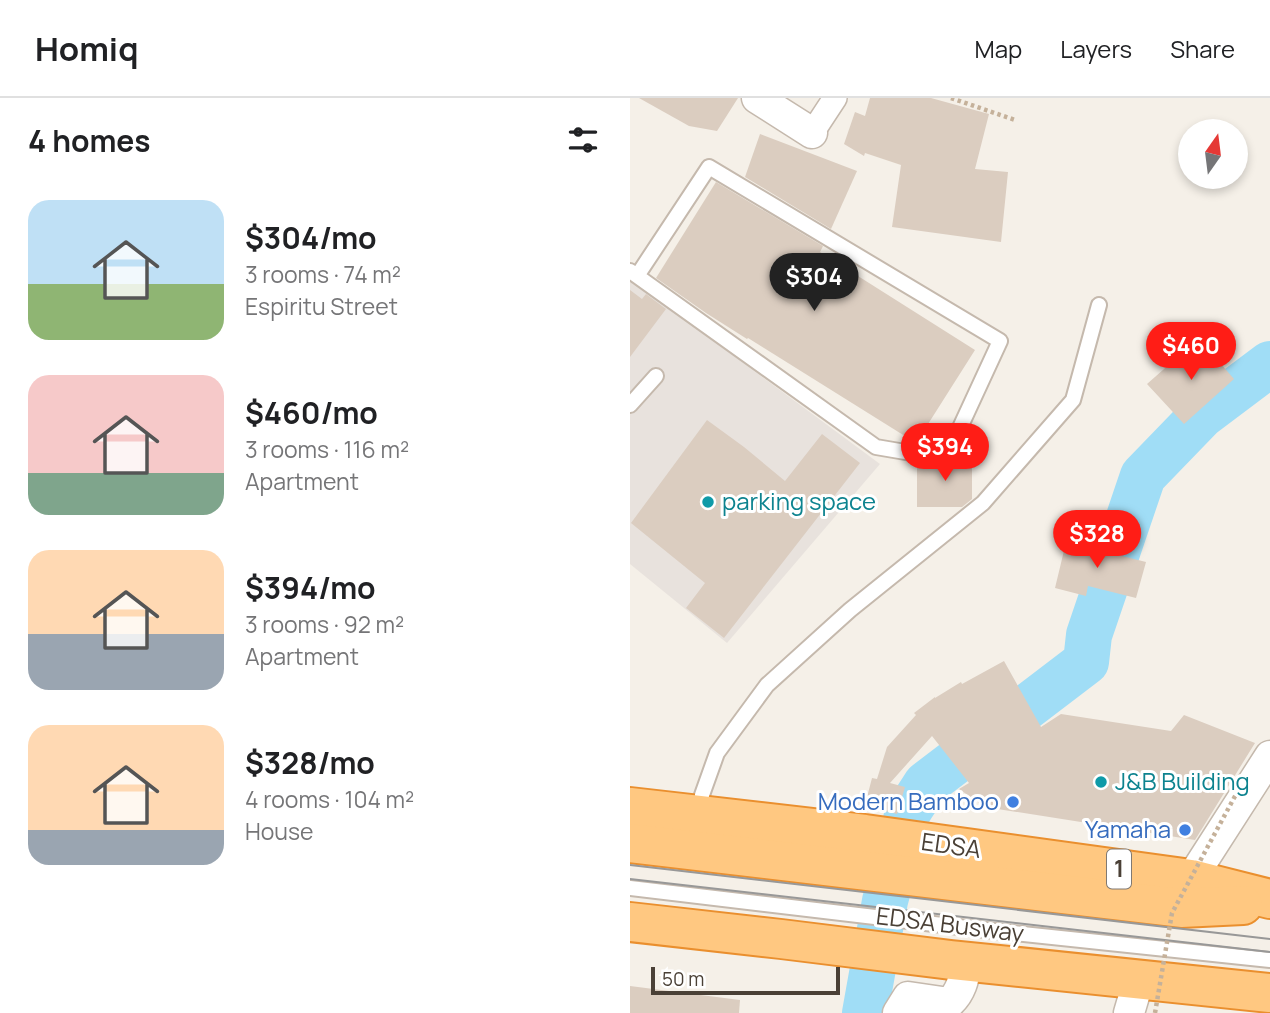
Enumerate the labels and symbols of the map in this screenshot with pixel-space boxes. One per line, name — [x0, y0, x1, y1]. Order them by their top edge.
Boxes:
north arrow — [1178, 119, 1248, 189]
pin: $304 — [773, 254, 855, 313]
pin: $460 — [1150, 322, 1232, 382]
pin: $394 — [904, 424, 986, 483]
place label: parking space — [722, 484, 876, 517]
marker: parking space — [700, 494, 716, 510]
pin: $328 — [1056, 510, 1138, 570]
place label: J&B Building — [1115, 764, 1250, 797]
marker: J&B Building — [1093, 774, 1109, 790]
place label: Modern Bamboo — [818, 784, 999, 817]
marker: Modern Bamboo — [1005, 794, 1021, 810]
place label: Yamaha — [1085, 812, 1171, 845]
marker: Yamaha — [1177, 822, 1193, 838]
street label: EDSA — [919, 824, 983, 865]
road number: 1 — [1107, 849, 1131, 888]
street label: EDSA Busway — [874, 898, 1026, 949]
scale bar — [651, 964, 840, 996]

